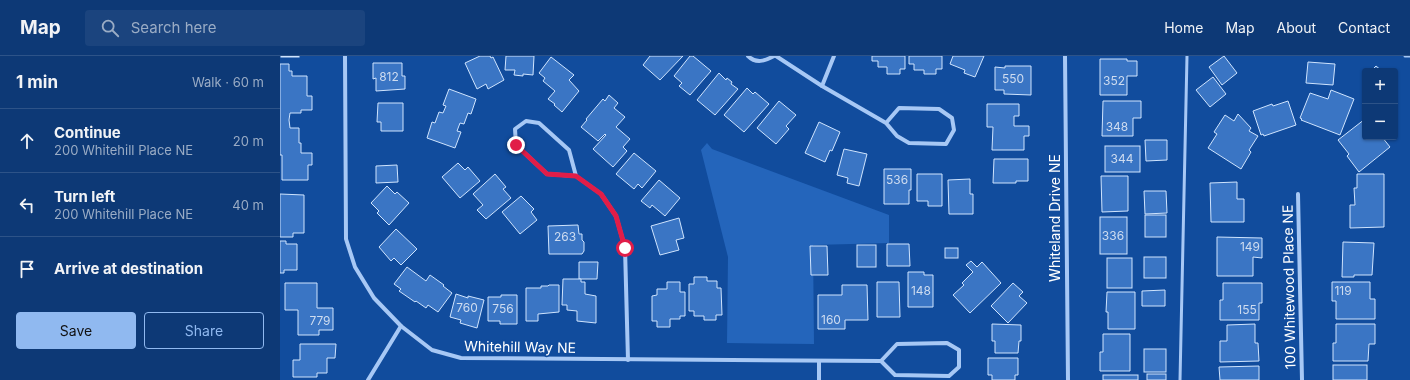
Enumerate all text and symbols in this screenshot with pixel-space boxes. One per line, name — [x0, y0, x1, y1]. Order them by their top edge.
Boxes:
search box — [85, 10, 365, 46]
text: Map — [20, 16, 61, 39]
icon: search — [99, 17, 121, 39]
text: Search here — [131, 18, 216, 37]
text: Home — [1164, 19, 1203, 36]
text: Map — [1225, 19, 1255, 36]
text: About — [1277, 19, 1316, 36]
text: Contact — [1338, 19, 1390, 36]
map controls — [1362, 68, 1398, 140]
button: + — [1362, 68, 1398, 104]
house number: 812 — [379, 69, 399, 84]
house number: 550 — [1002, 71, 1024, 86]
text: 1 min — [16, 72, 58, 92]
house number: 352 — [1103, 73, 1125, 88]
text: Walk · 60 m — [192, 74, 264, 90]
button: − — [1362, 104, 1398, 140]
house number: 348 — [1106, 119, 1128, 134]
text: Continue — [54, 123, 121, 142]
icon: ahead — [16, 130, 38, 152]
text: 20 m — [233, 133, 264, 149]
route end — [507, 136, 525, 154]
text: 200 Whitehill Place NE — [54, 142, 193, 158]
house number: 344 — [1111, 151, 1134, 166]
street label: Whiteland Drive NE — [1046, 154, 1063, 282]
house number: 536 — [886, 172, 908, 187]
text: Turn left — [54, 187, 115, 206]
icon: left — [16, 194, 38, 216]
text: 40 m — [232, 197, 264, 213]
street label: 100 Whitewood Place NE — [1279, 204, 1298, 370]
text: 200 Whitehill Place NE — [54, 206, 193, 222]
house number: 336 — [1102, 228, 1124, 243]
house number: 263 — [554, 229, 576, 244]
route start — [616, 239, 634, 257]
house number: 149 — [1240, 239, 1260, 254]
icon: arrive — [16, 258, 38, 280]
text: Arrive at destination — [54, 259, 203, 278]
house number: 148 — [911, 283, 931, 298]
house number: 119 — [1334, 283, 1352, 298]
house number: 760 — [456, 300, 478, 315]
house number: 756 — [492, 301, 514, 316]
house number: 155 — [1237, 302, 1257, 317]
button: Save — [16, 312, 136, 349]
button: Share — [144, 312, 264, 349]
house number: 160 — [821, 312, 841, 327]
house number: 779 — [309, 313, 331, 328]
street label: Whitehill Way NE — [464, 337, 576, 356]

